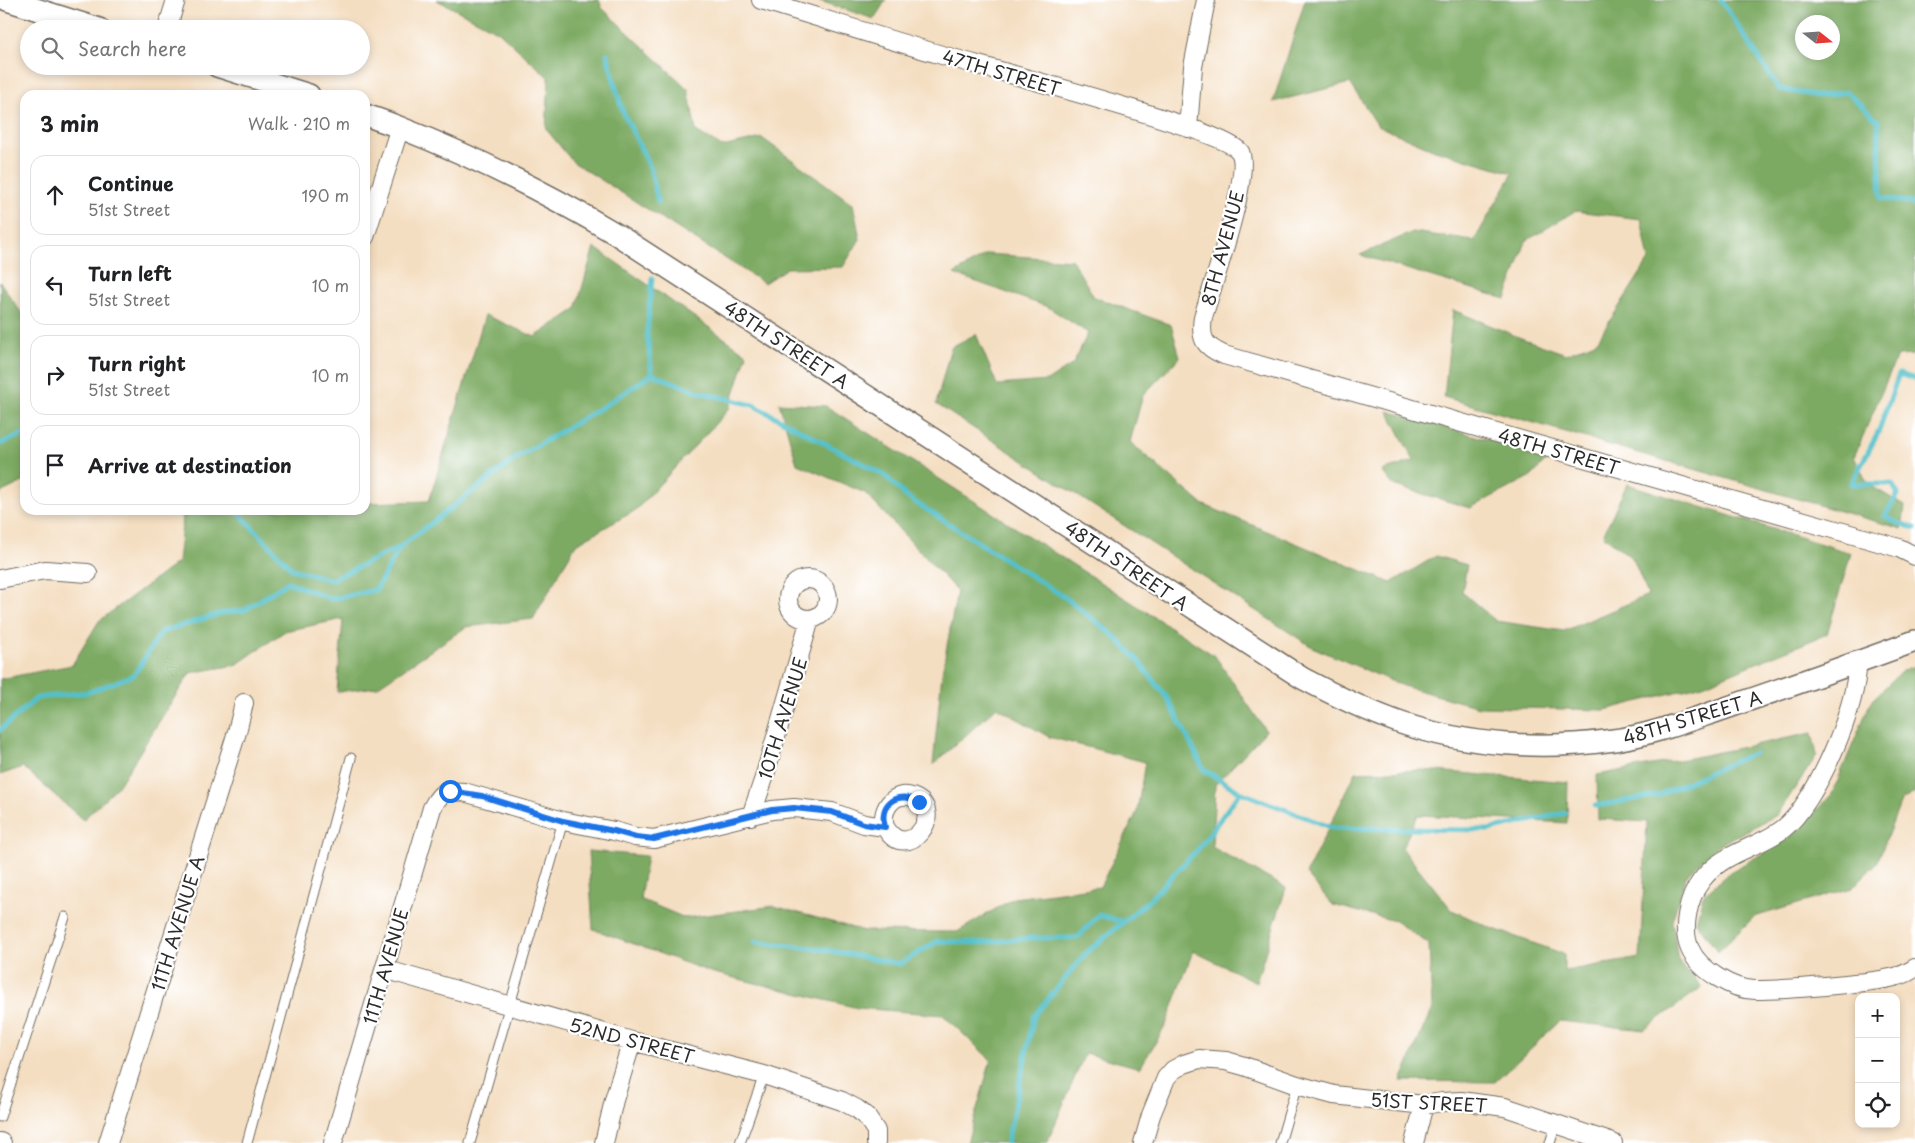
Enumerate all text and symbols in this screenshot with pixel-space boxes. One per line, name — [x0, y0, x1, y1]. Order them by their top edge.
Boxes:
north arrow — [1795, 15, 1840, 60]
search box — [20, 20, 370, 75]
icon: search — [38, 34, 66, 62]
text: Search here — [78, 34, 187, 62]
street label: 47TH STREET — [940, 42, 1065, 102]
text: 3 min — [40, 107, 99, 139]
text: Walk · 210 m — [248, 111, 350, 135]
text: Continue — [88, 169, 174, 197]
icon: ahead — [41, 181, 69, 209]
text: 190 m — [301, 183, 349, 207]
street label: 8TH AVENUE — [1194, 187, 1250, 309]
text: 51st Street — [88, 197, 170, 221]
text: Turn left — [88, 259, 172, 287]
icon: left — [41, 271, 69, 299]
text: 10 m — [312, 273, 349, 297]
text: 51st Street — [88, 287, 170, 311]
street label: 48TH STREET A — [719, 293, 855, 395]
text: Turn right — [88, 349, 186, 377]
icon: right — [41, 361, 69, 389]
text: 10 m — [312, 363, 349, 387]
text: 51st Street — [88, 377, 170, 401]
street label: 48TH STREET — [1495, 421, 1624, 481]
icon: arrive — [41, 451, 69, 479]
text: Arrive at destination — [88, 451, 292, 479]
street label: 48TH STREET A — [1060, 514, 1194, 616]
street label: 10TH AVENUE — [751, 654, 813, 782]
street label: 48TH STREET A — [1619, 683, 1765, 751]
route start — [439, 780, 462, 803]
route end — [908, 791, 931, 814]
street label: 11TH AVENUE A — [144, 852, 211, 994]
street label: 11TH AVENUE — [355, 905, 415, 1027]
map controls — [1855, 993, 1900, 1128]
button: + — [1855, 993, 1900, 1038]
street label: 52ND STREET — [567, 1010, 698, 1070]
button: − — [1855, 1038, 1900, 1083]
button: locate — [1855, 1083, 1900, 1128]
street label: 51ST STREET — [1370, 1085, 1489, 1119]

